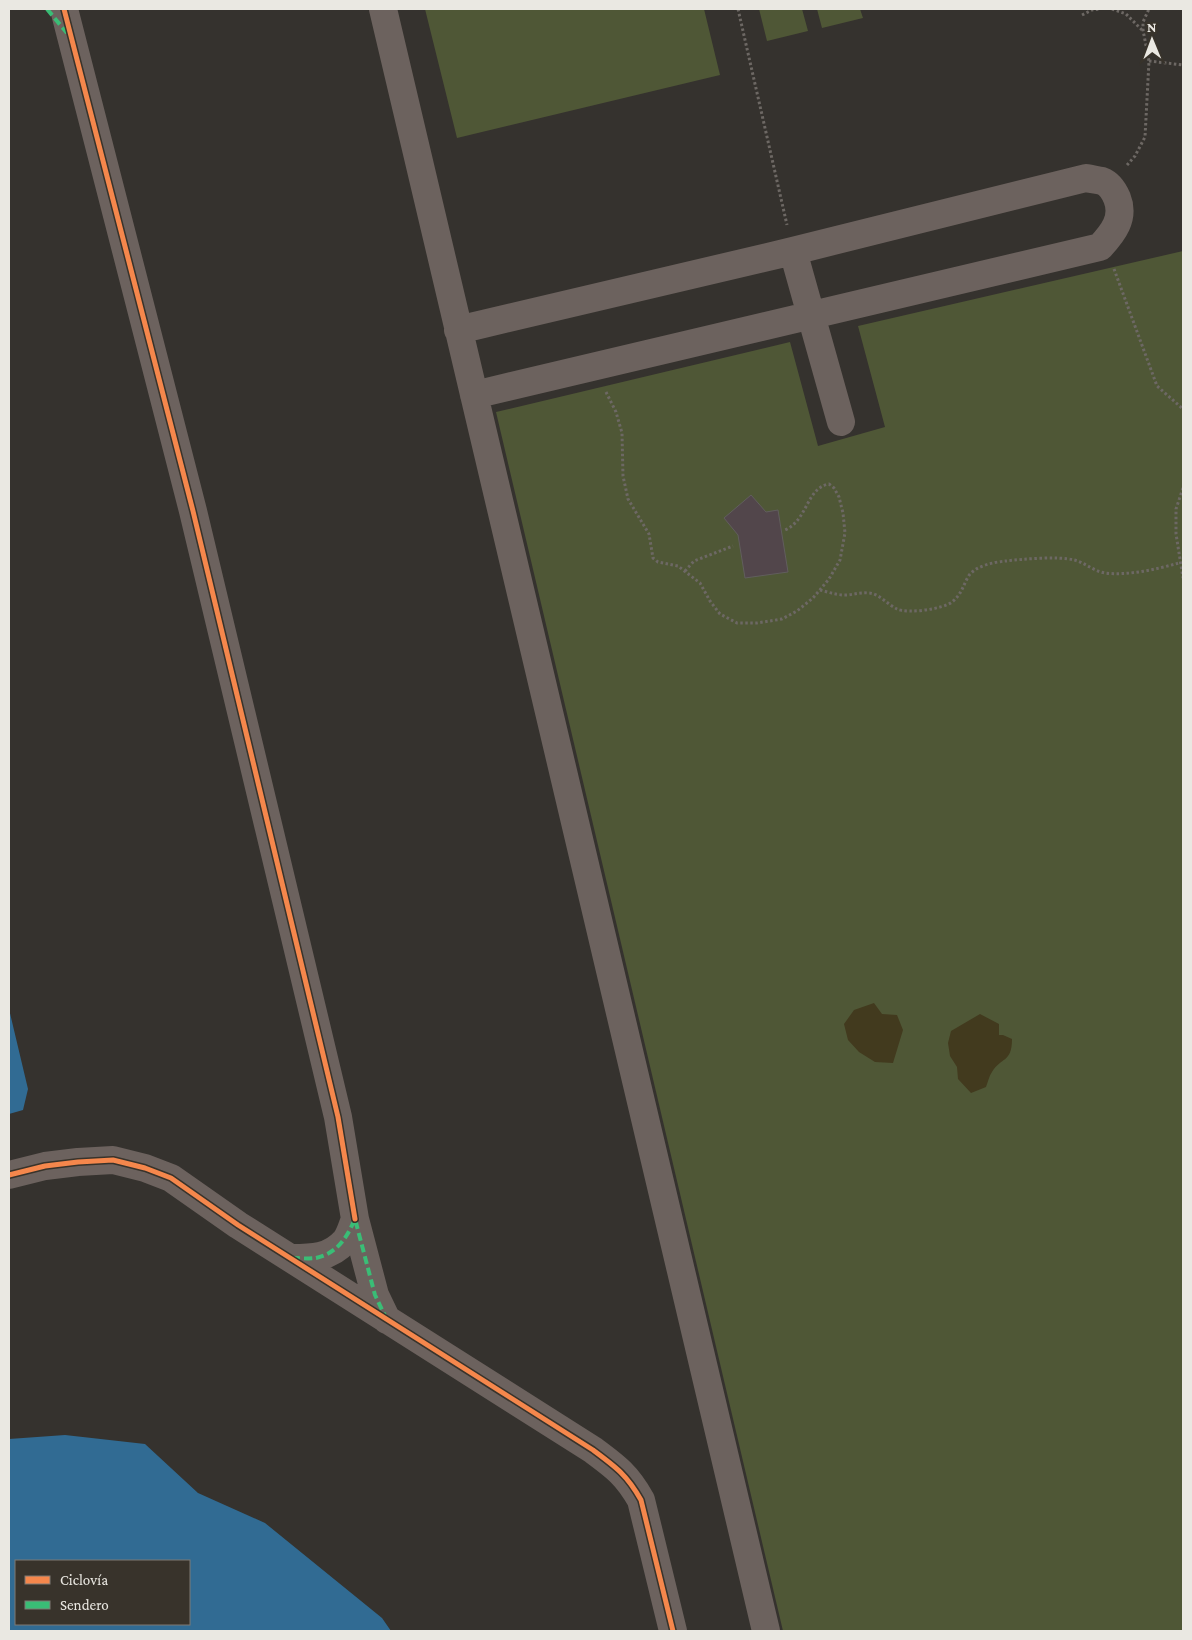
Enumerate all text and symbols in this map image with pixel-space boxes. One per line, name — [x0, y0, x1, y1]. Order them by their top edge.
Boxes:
north arrow — [1127, 15, 1177, 65]
text: N — [1147, 19, 1157, 35]
legend — [15, 1560, 190, 1625]
text: Ciclovía — [60, 1572, 108, 1588]
text: Sendero — [60, 1597, 109, 1613]

